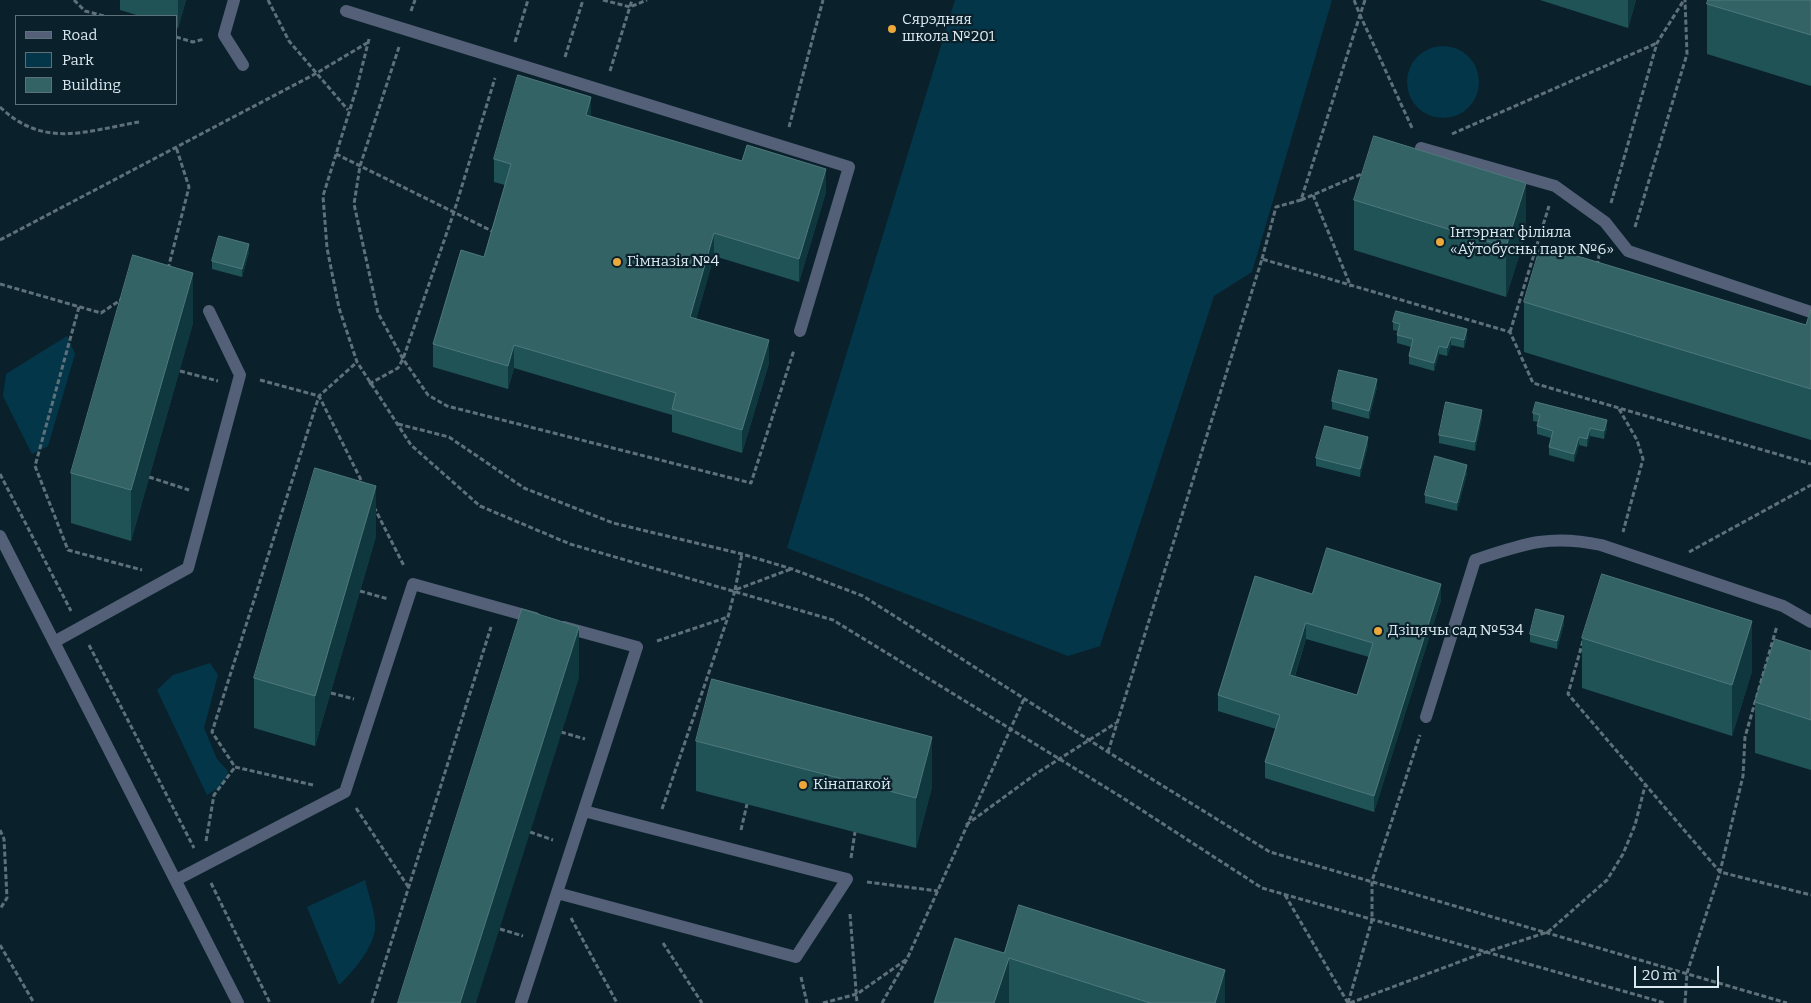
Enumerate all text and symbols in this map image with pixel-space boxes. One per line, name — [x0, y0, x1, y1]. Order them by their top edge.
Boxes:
place label: Сярэдняя школа №201 — [902, 11, 995, 46]
legend — [15, 15, 178, 105]
marker: Сярэдняя школа №201 — [886, 23, 898, 35]
text: Road — [62, 26, 97, 44]
text: Park — [62, 51, 94, 69]
text: Building — [62, 76, 121, 94]
place label: Інтэрнат філіяла «Аўтобусны парк №6» — [1450, 224, 1614, 259]
marker: Інтэрнат філіяла «Аўтобусны парк №6» — [1434, 236, 1446, 248]
place label: Гімназія №4 — [627, 253, 719, 271]
marker: Гімназія №4 — [611, 256, 623, 268]
place label: Дзіцячы сад №534 — [1388, 622, 1524, 640]
marker: Дзіцячы сад №534 — [1372, 625, 1384, 637]
place label: Кінапакой — [813, 776, 891, 794]
marker: Кінапакой — [797, 779, 809, 791]
scale bar — [1636, 956, 1721, 988]
text: 20 m — [1642, 966, 1677, 984]

